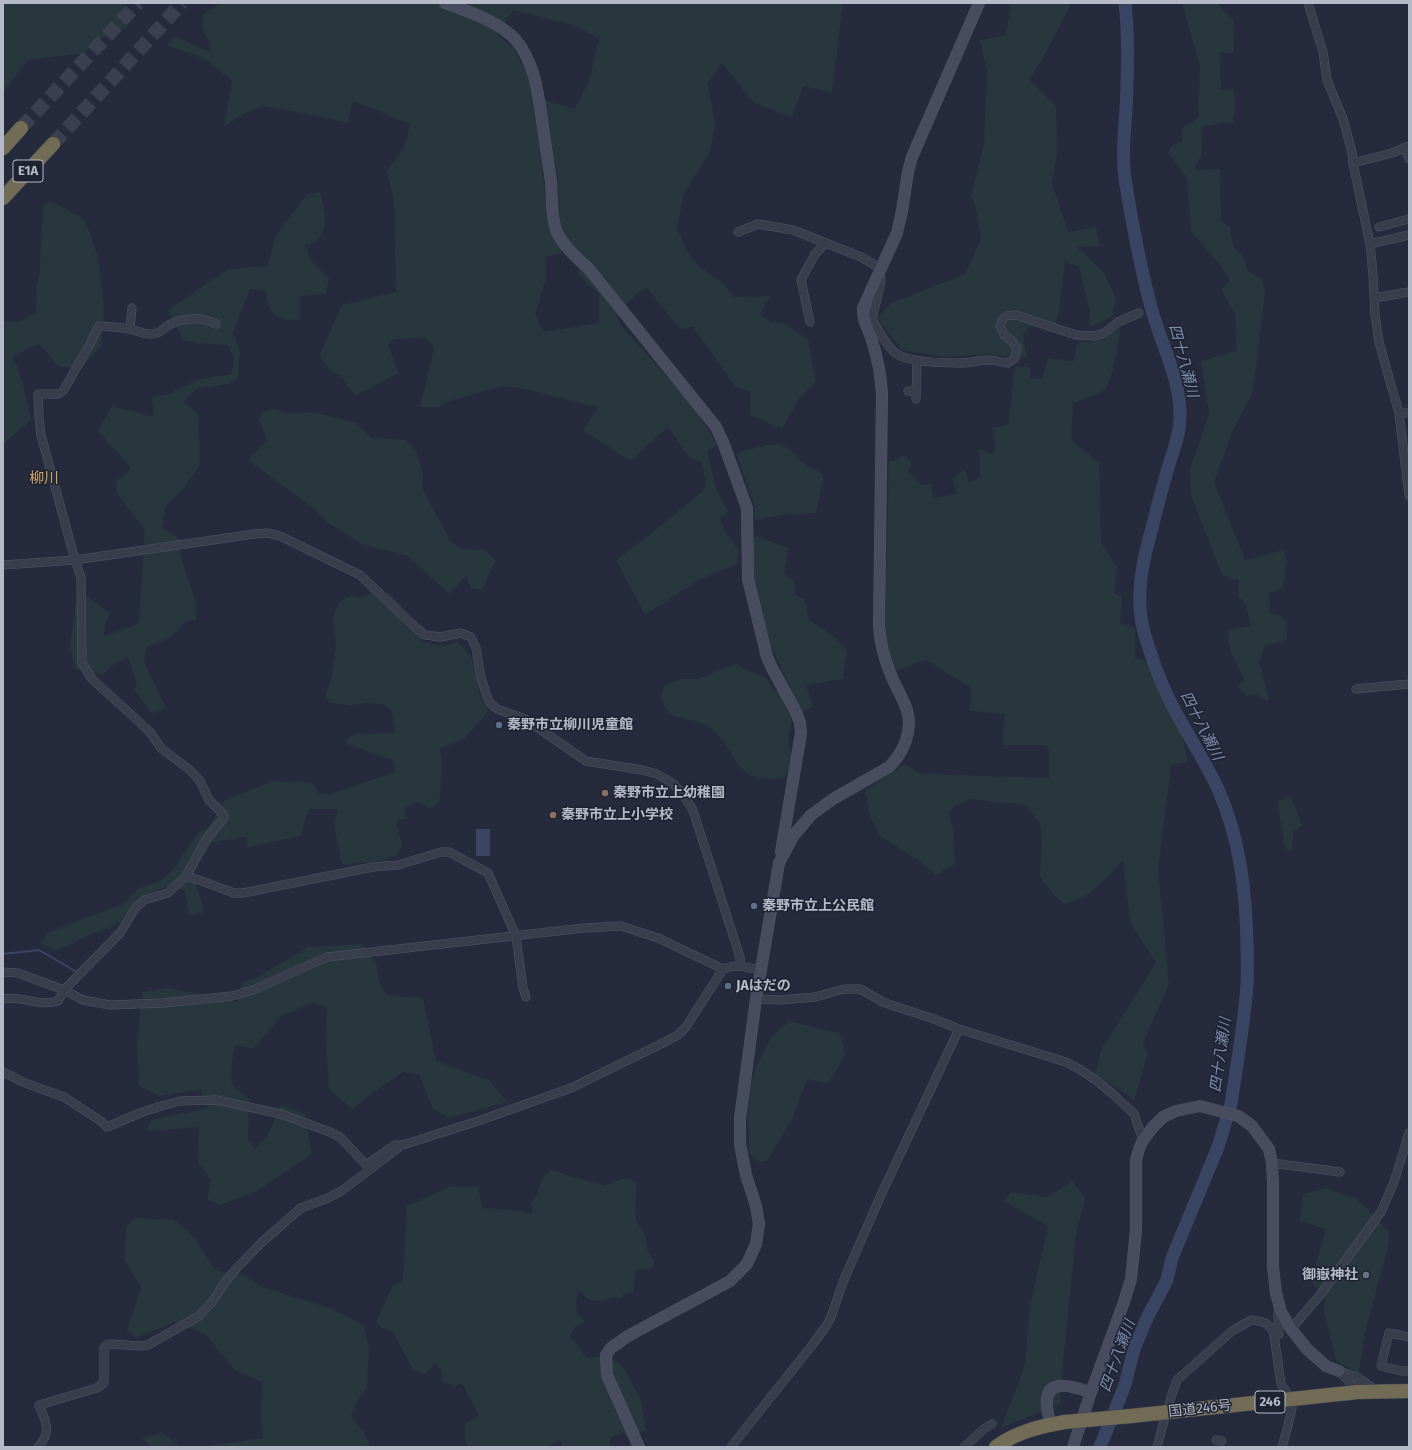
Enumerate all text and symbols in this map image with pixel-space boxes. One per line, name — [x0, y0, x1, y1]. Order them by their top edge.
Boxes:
road number: E1A — [13, 160, 43, 182]
water label: 四十八瀬川 — [1165, 322, 1201, 400]
district label: 柳川 — [29, 470, 59, 488]
water label: 四十八瀬川 — [1176, 689, 1226, 763]
place label: 秦野市立柳川児童館 — [507, 717, 633, 733]
marker: 秦野市立柳川児童館 — [494, 720, 504, 730]
place label: 秦野市立上幼稚園 — [613, 785, 725, 801]
marker: 秦野市立上幼稚園 — [600, 788, 610, 798]
place label: 秦野市立上小学校 — [561, 807, 673, 823]
marker: 秦野市立上小学校 — [548, 810, 558, 820]
place label: 秦野市立上公民館 — [762, 898, 874, 914]
marker: 秦野市立上公民館 — [749, 901, 759, 911]
place label: JAはだの — [736, 978, 791, 994]
marker: JAはだの — [723, 981, 733, 991]
water label: 四十八瀬川 — [1207, 1017, 1235, 1093]
place label: 御嶽神社 — [1302, 1267, 1358, 1283]
marker: 御嶽神社 — [1361, 1270, 1371, 1280]
water label: 四十八瀬川 — [1097, 1318, 1139, 1394]
road number: 246 — [1255, 1391, 1285, 1413]
street label: 国道246号 — [1168, 1397, 1232, 1421]

